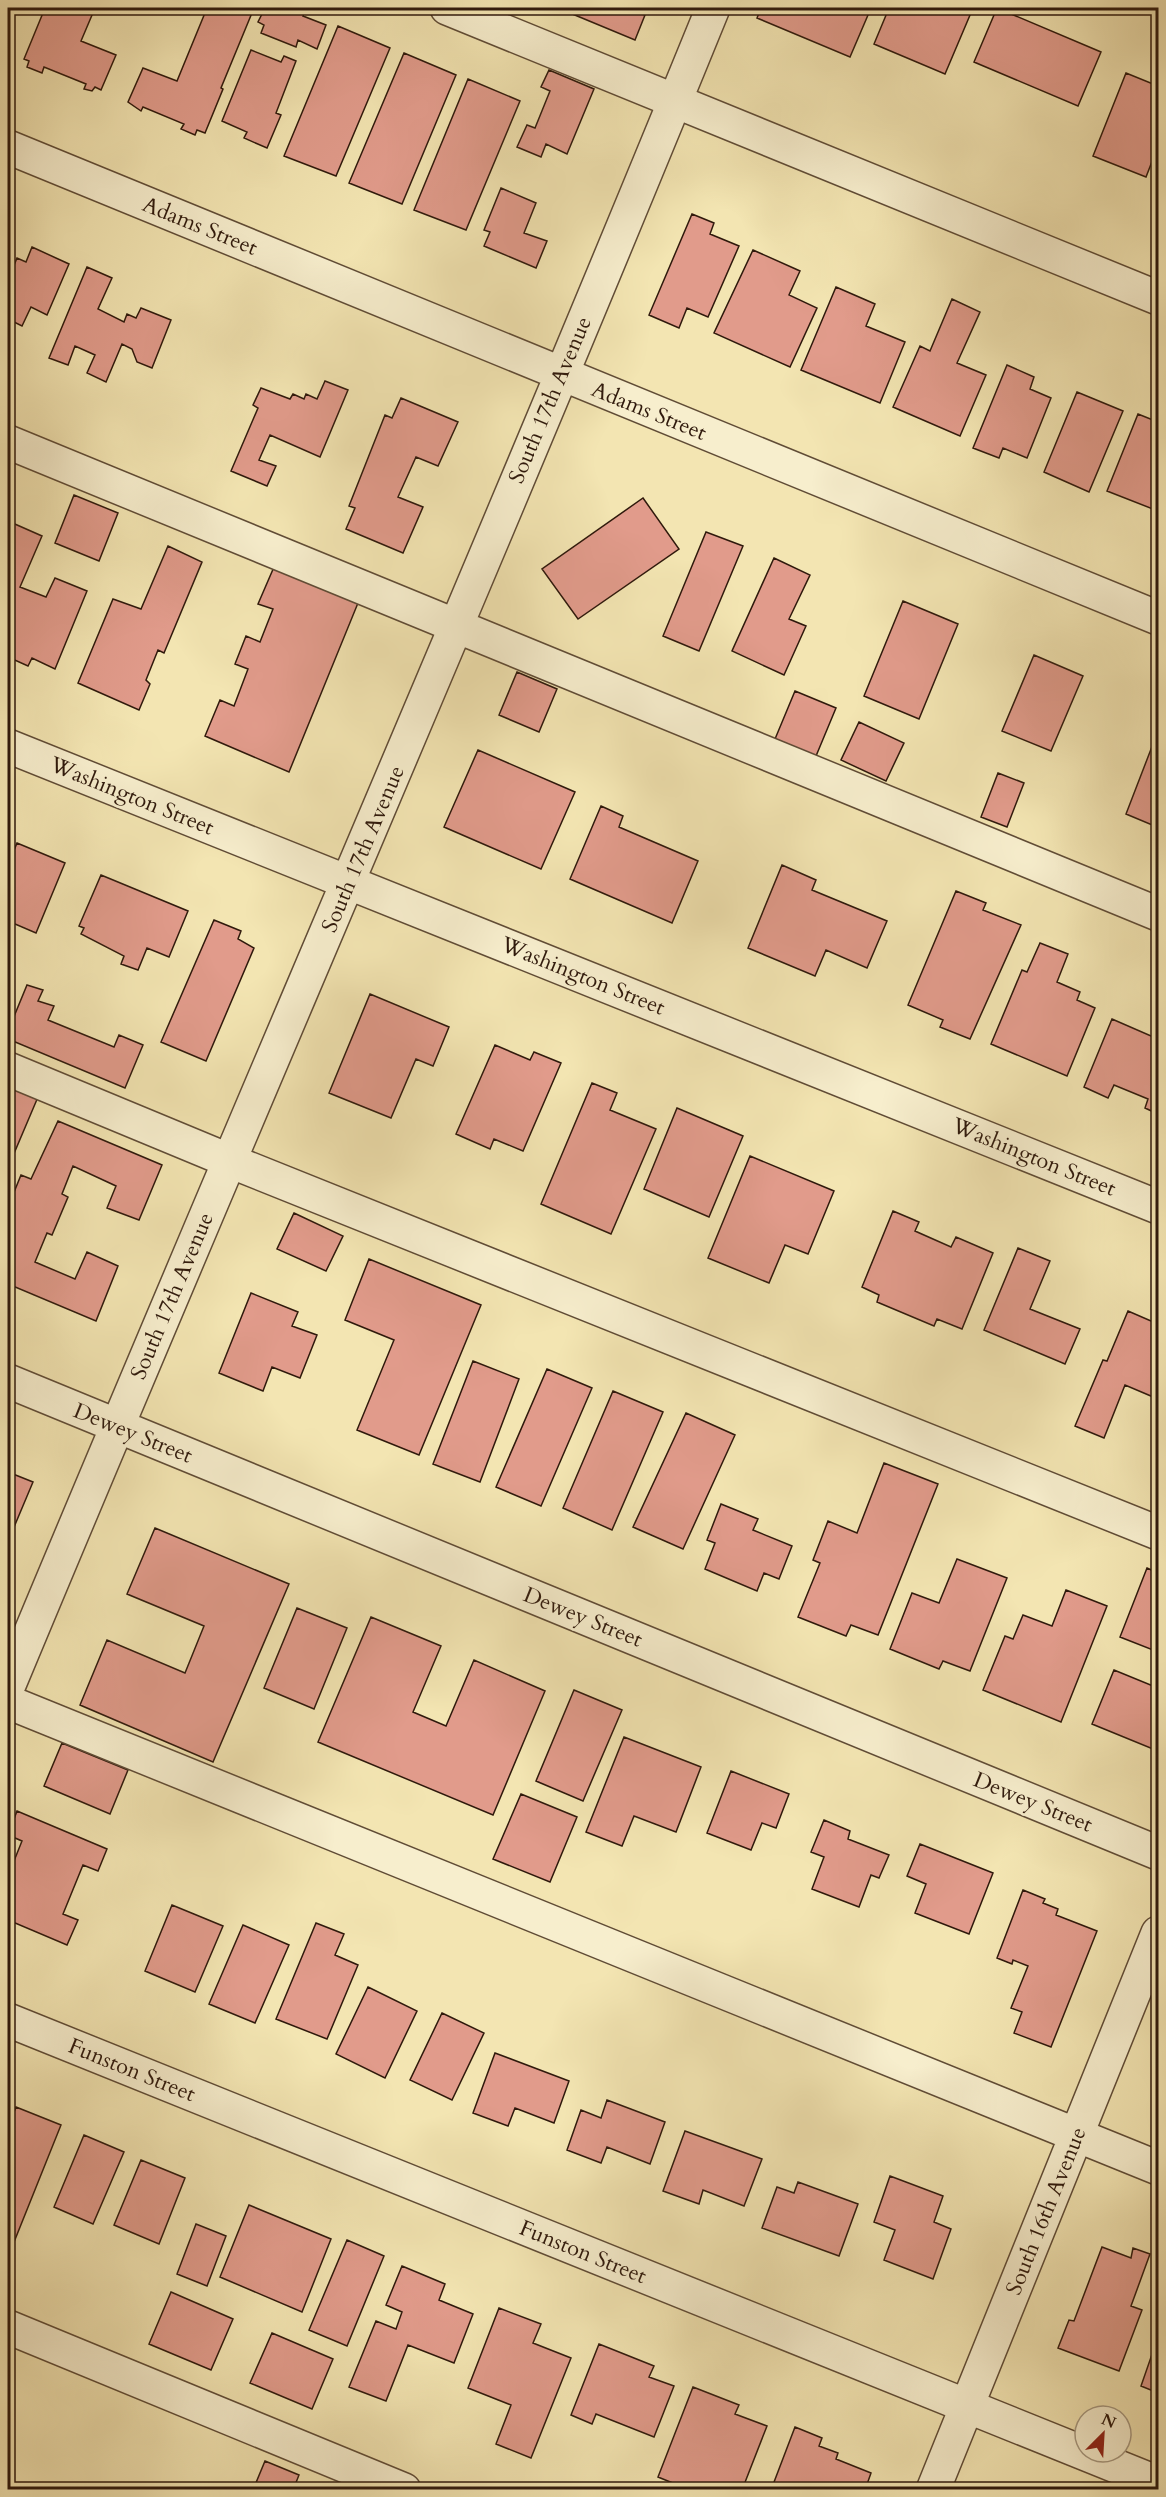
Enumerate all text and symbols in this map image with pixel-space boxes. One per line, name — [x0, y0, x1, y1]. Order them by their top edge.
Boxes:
street label: Adams Street — [138, 189, 262, 263]
street label: South 17th Avenue — [501, 312, 599, 488]
street label: Adams Street — [587, 374, 711, 448]
street label: Washington Street — [45, 749, 219, 843]
street label: South 17th Avenue — [314, 761, 412, 937]
street label: Washington Street — [496, 929, 670, 1023]
street label: Washington Street — [947, 1110, 1121, 1204]
street label: South 17th Avenue — [123, 1208, 221, 1384]
street label: Dewey Street — [69, 1396, 197, 1471]
street label: Dewey Street — [519, 1580, 647, 1655]
street label: Dewey Street — [969, 1765, 1097, 1840]
street label: Funston Street — [64, 2031, 200, 2109]
street label: South 16th Avenue — [999, 2123, 1093, 2299]
street label: Funston Street — [515, 2213, 651, 2291]
north arrow — [1073, 2404, 1133, 2464]
text: N — [1098, 2408, 1120, 2434]

